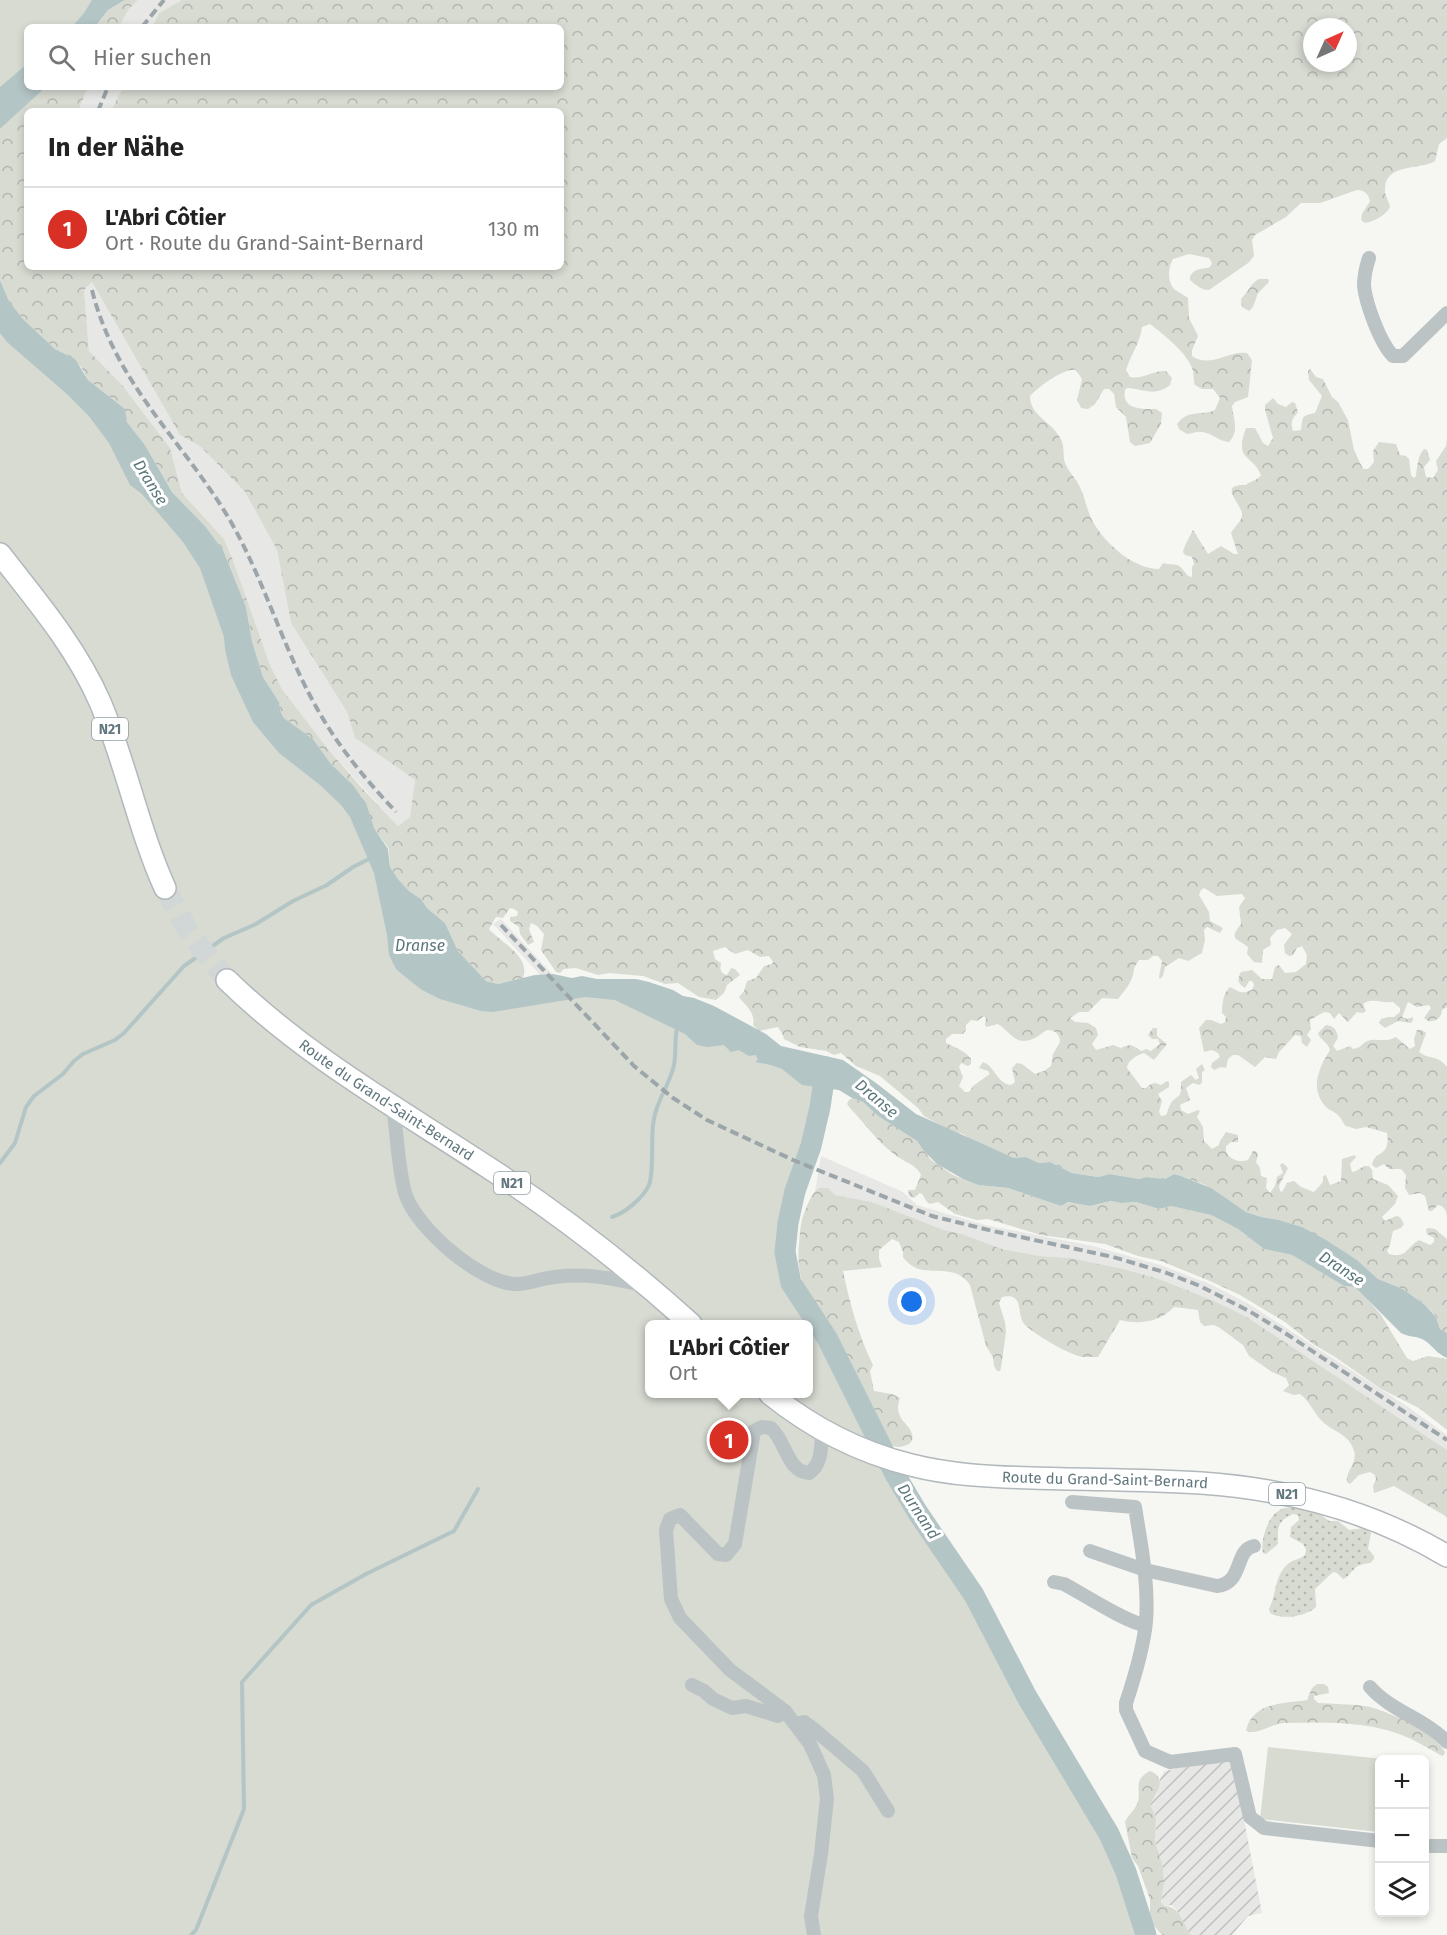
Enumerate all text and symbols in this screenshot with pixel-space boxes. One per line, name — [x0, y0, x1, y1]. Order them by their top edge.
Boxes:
north arrow — [1303, 18, 1357, 72]
search box — [24, 24, 564, 90]
icon: search — [45, 41, 78, 74]
text: Hier suchen — [93, 44, 212, 71]
text: In der Nähe — [48, 132, 184, 163]
text: L'Abri Côtier — [105, 204, 226, 231]
text: 1 — [63, 217, 72, 241]
text: 130 m — [488, 217, 540, 241]
text: Ort · Route du Grand-Saint-Bernard — [105, 231, 424, 255]
water label: Dranse — [129, 456, 172, 508]
road number: N21 — [92, 718, 128, 740]
water label: Dranse — [395, 936, 445, 955]
street label: Route du Grand-Saint-Bernard — [295, 1036, 477, 1165]
water label: Dranse — [851, 1075, 902, 1122]
road number: N21 — [494, 1172, 530, 1194]
water label: Dranse — [1316, 1247, 1368, 1290]
your location — [897, 1287, 926, 1316]
popup — [645, 1320, 813, 1398]
text: L'Abri Côtier — [669, 1334, 789, 1361]
text: Ort — [669, 1361, 697, 1385]
pin: 1 — [710, 1418, 748, 1462]
street label: Route du Grand-Saint-Bernard — [1001, 1468, 1209, 1492]
water label: Durnand — [894, 1480, 944, 1543]
road number: N21 — [1269, 1483, 1305, 1505]
map controls — [1375, 1755, 1429, 1917]
button: + — [1375, 1755, 1429, 1809]
button: − — [1375, 1809, 1429, 1863]
button: layers — [1375, 1863, 1429, 1917]

